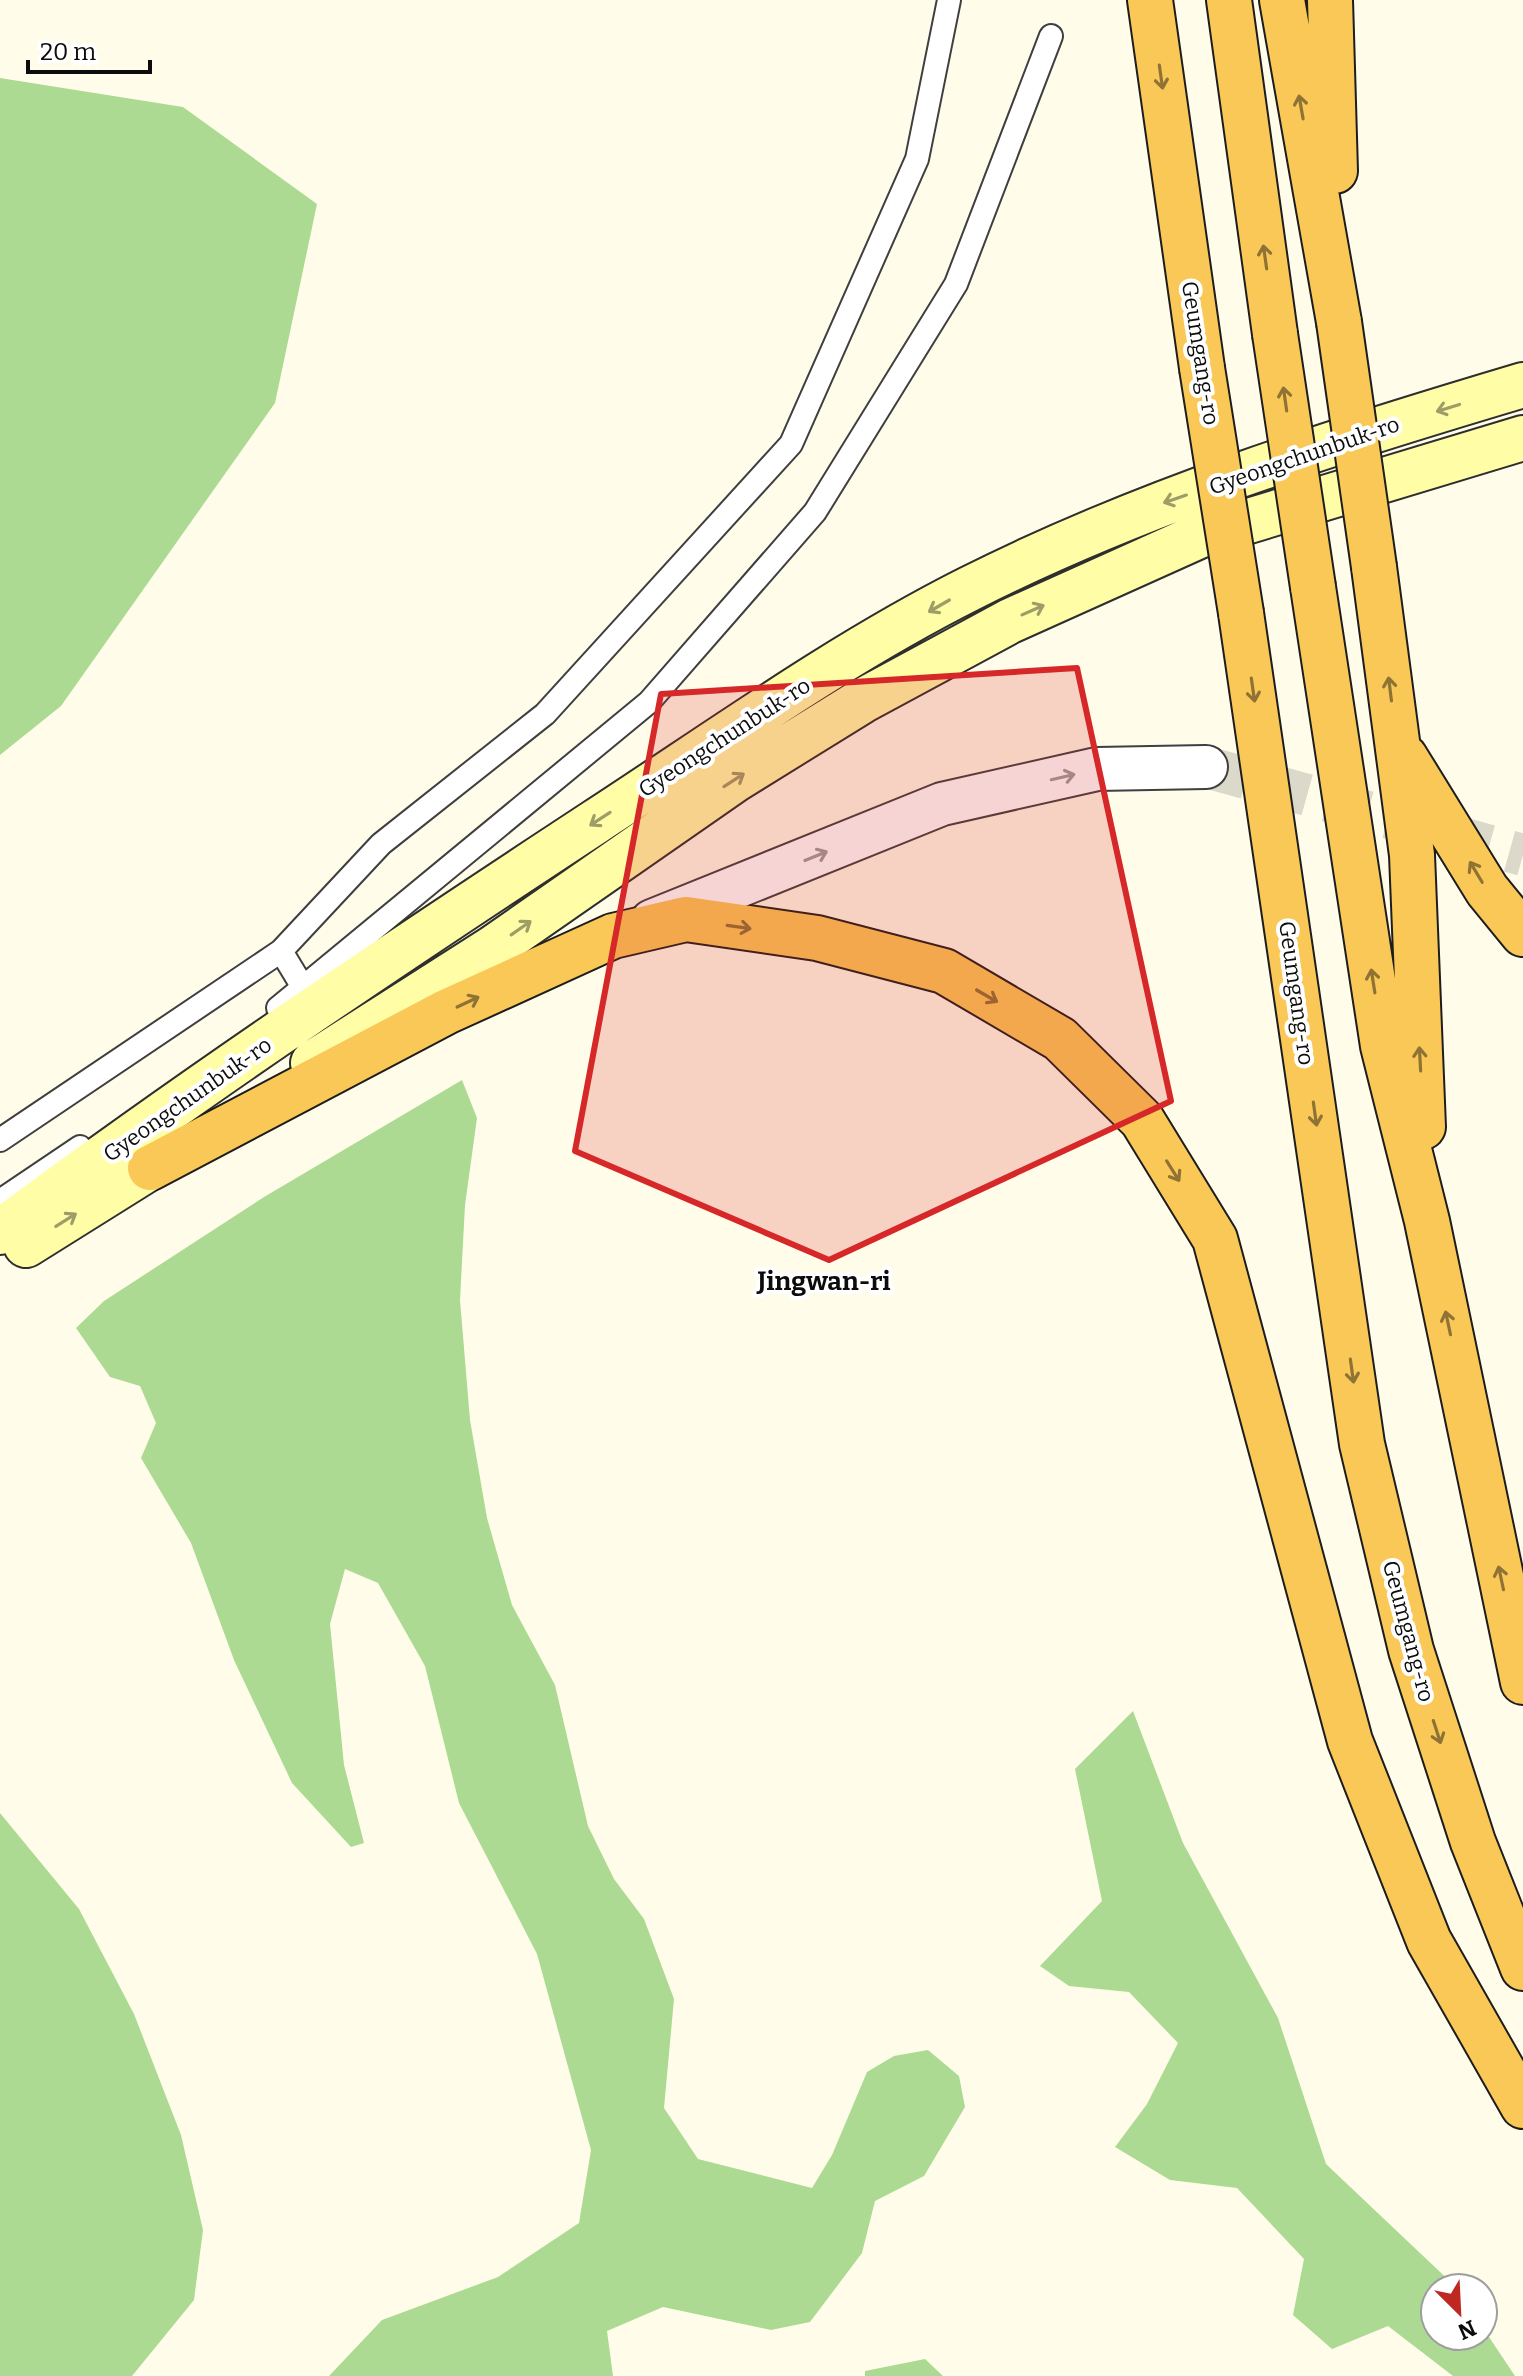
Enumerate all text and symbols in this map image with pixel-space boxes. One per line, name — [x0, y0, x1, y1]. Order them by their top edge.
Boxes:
scale bar — [28, 24, 150, 74]
text: 20 m — [40, 38, 96, 66]
one-way arrow — [1154, 64, 1169, 89]
one-way arrow — [1293, 95, 1308, 120]
one-way arrow — [1257, 245, 1272, 270]
street label: Geumgang-ro — [1176, 279, 1225, 427]
one-way arrow — [1277, 387, 1292, 412]
one-way arrow — [1436, 401, 1462, 416]
street label: Gyeongchunbuk-ro — [1205, 410, 1403, 501]
one-way arrow — [1163, 492, 1188, 507]
one-way arrow — [927, 599, 951, 614]
one-way arrow — [1020, 602, 1045, 617]
street label: Gyeongchunbuk-ro — [633, 672, 815, 803]
one-way arrow — [1246, 677, 1261, 702]
one-way arrow — [1382, 677, 1397, 702]
one-way arrow — [1050, 769, 1075, 784]
one-way arrow — [723, 772, 745, 788]
one-way arrow — [589, 811, 612, 827]
one-way arrow — [803, 847, 828, 862]
one-way arrow — [1467, 861, 1483, 884]
street label: Geumgang-ro — [1273, 919, 1320, 1067]
one-way arrow — [509, 920, 531, 936]
one-way arrow — [726, 920, 751, 935]
one-way arrow — [1365, 969, 1380, 994]
one-way arrow — [975, 988, 998, 1004]
one-way arrow — [455, 994, 479, 1009]
street label: Gyeongchunbuk-ro — [98, 1031, 277, 1168]
one-way arrow — [1412, 1046, 1427, 1073]
one-way arrow — [1308, 1100, 1323, 1126]
one-way arrow — [1165, 1159, 1181, 1182]
one-way arrow — [54, 1211, 77, 1227]
district label: Jingwan-ri — [755, 1266, 891, 1297]
one-way arrow — [1440, 1311, 1455, 1337]
one-way arrow — [1345, 1358, 1360, 1383]
street label: Geumgang-ro — [1377, 1558, 1440, 1705]
one-way arrow — [1493, 1566, 1508, 1591]
one-way arrow — [1431, 1720, 1446, 1745]
north arrow — [1419, 2272, 1499, 2352]
text: N — [1454, 2314, 1480, 2346]

